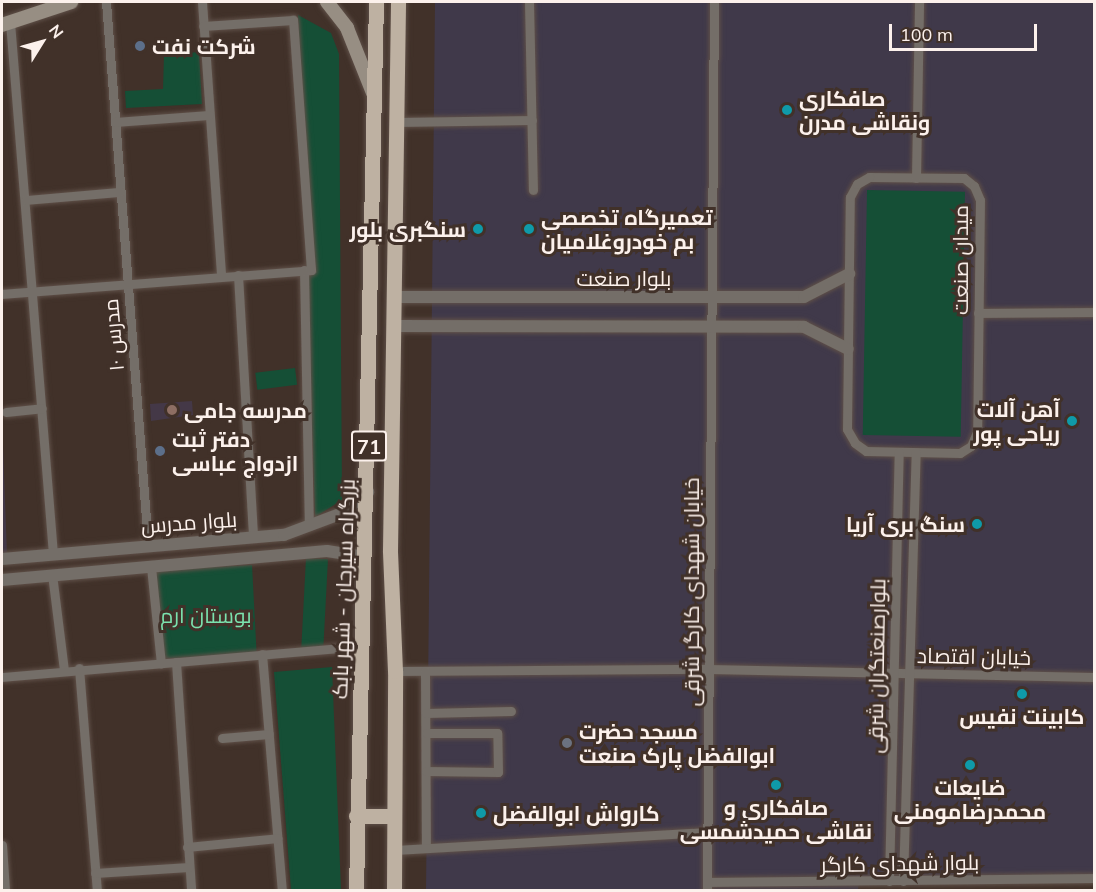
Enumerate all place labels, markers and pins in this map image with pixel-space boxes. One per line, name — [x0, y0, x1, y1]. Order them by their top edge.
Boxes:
place label: شرکت نفت — [152, 33, 256, 59]
marker: شرکت نفت — [133, 39, 147, 53]
place label: صافکاری ونقاشی مدرن — [799, 85, 930, 135]
marker: صافکاری ونقاشی مدرن — [780, 103, 794, 117]
place label: تعمیرگاه تخصصی بم خودروغلامیان — [541, 204, 712, 254]
place label: سنگبری بلور — [349, 216, 466, 242]
marker: سنگبری بلور — [471, 222, 485, 236]
marker: تعمیرگاه تخصصی بم خودروغلامیان — [522, 222, 536, 236]
place label: آهن آلات ریاحی پور — [974, 396, 1060, 446]
place label: مدرسه جامی — [184, 397, 307, 423]
marker: مدرسه جامی — [165, 403, 179, 417]
marker: آهن آلات ریاحی پور — [1065, 414, 1079, 428]
place label: دفتر ثبت ازدواج عباسی — [172, 426, 298, 476]
marker: دفتر ثبت ازدواج عباسی — [153, 444, 167, 458]
place label: سنگ بری آریا — [846, 511, 965, 537]
marker: سنگ بری آریا — [970, 517, 984, 531]
marker: کابینت نفیس — [1015, 687, 1029, 701]
place label: کابینت نفیس — [960, 703, 1084, 729]
place label: مسجد حضرت ابوالفضل پارک صنعت — [579, 718, 775, 768]
marker: مسجد حضرت ابوالفضل پارک صنعت — [560, 736, 574, 750]
marker: ضایعات محمدرضامومنی — [963, 758, 977, 772]
place label: ضایعات محمدرضامومنی — [894, 774, 1046, 824]
marker: صافکاری و نقاشی حمیدشمسی — [769, 778, 783, 792]
place label: صافکاری و نقاشی حمیدشمسی — [680, 794, 872, 844]
place label: کارواش ابوالفضل — [493, 800, 660, 826]
marker: کارواش ابوالفضل — [474, 806, 488, 820]

